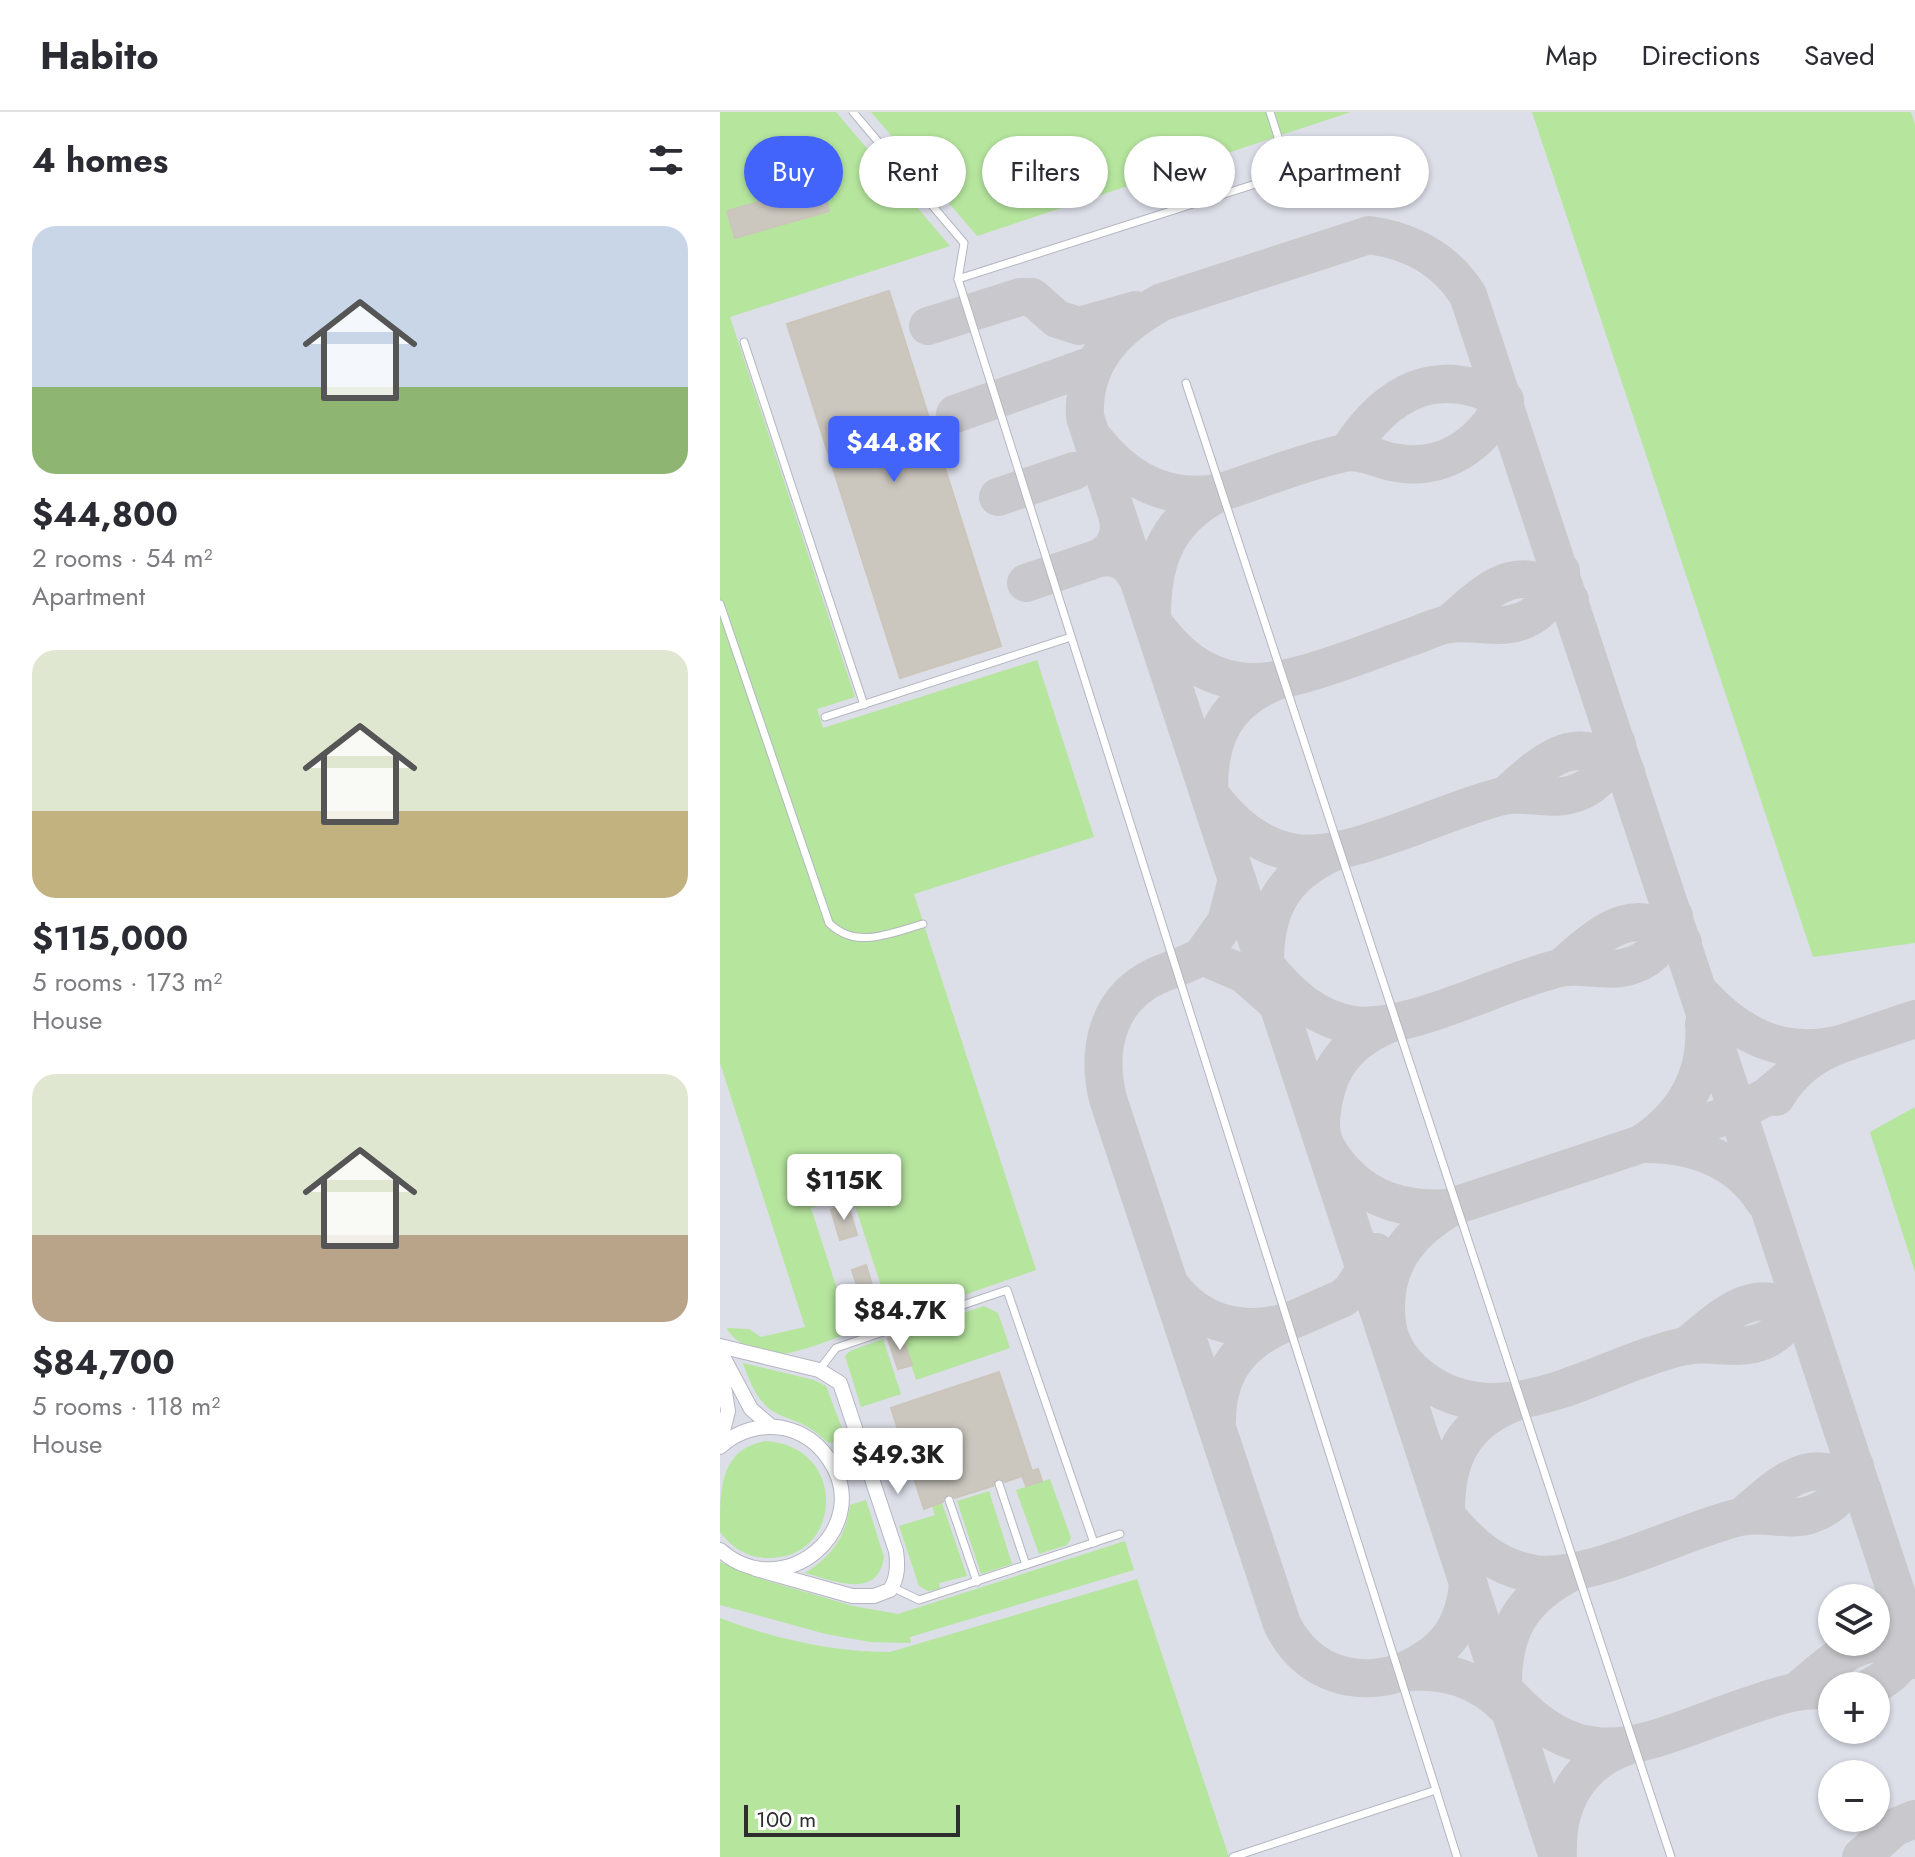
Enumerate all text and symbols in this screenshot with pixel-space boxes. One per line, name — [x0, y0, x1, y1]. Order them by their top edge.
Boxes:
text: Habito — [40, 28, 159, 83]
text: Map — [1545, 35, 1597, 76]
text: Directions — [1641, 35, 1760, 76]
text: Saved — [1804, 35, 1875, 76]
text: 4 homes — [32, 136, 168, 185]
chip: Buy — [744, 136, 843, 208]
chip: Rent — [859, 136, 966, 208]
chip: Filters — [982, 136, 1108, 208]
chip: New — [1124, 136, 1235, 208]
chip: Apartment — [1251, 136, 1429, 208]
icon: filters — [644, 138, 688, 182]
icon: home — [288, 278, 432, 422]
pin: $44.8K — [829, 416, 959, 484]
text: $44.8K — [846, 423, 942, 461]
text: $44,800 — [32, 490, 178, 539]
text: 2 rooms · 54 m² — [32, 539, 213, 577]
text: Apartment — [32, 577, 145, 615]
icon: home — [288, 702, 432, 846]
text: $115,000 — [32, 914, 188, 963]
text: 5 rooms · 173 m² — [32, 963, 222, 1001]
text: House — [32, 1001, 102, 1039]
icon: home — [288, 1126, 432, 1270]
pin: $115K — [788, 1154, 900, 1222]
text: $115K — [805, 1161, 883, 1199]
pin: $84.7K — [835, 1284, 965, 1352]
text: $84.7K — [854, 1291, 946, 1329]
text: $84,700 — [32, 1338, 175, 1387]
text: 5 rooms · 118 m² — [32, 1387, 220, 1425]
text: House — [32, 1425, 102, 1463]
pin: $49.3K — [833, 1428, 963, 1496]
text: $49.3K — [852, 1435, 944, 1473]
map controls — [1818, 1584, 1890, 1832]
button: layers — [1818, 1584, 1890, 1656]
button: + — [1818, 1672, 1890, 1744]
button: − — [1818, 1760, 1890, 1832]
scale bar — [744, 1801, 960, 1837]
text: 100 m — [756, 1803, 816, 1835]

